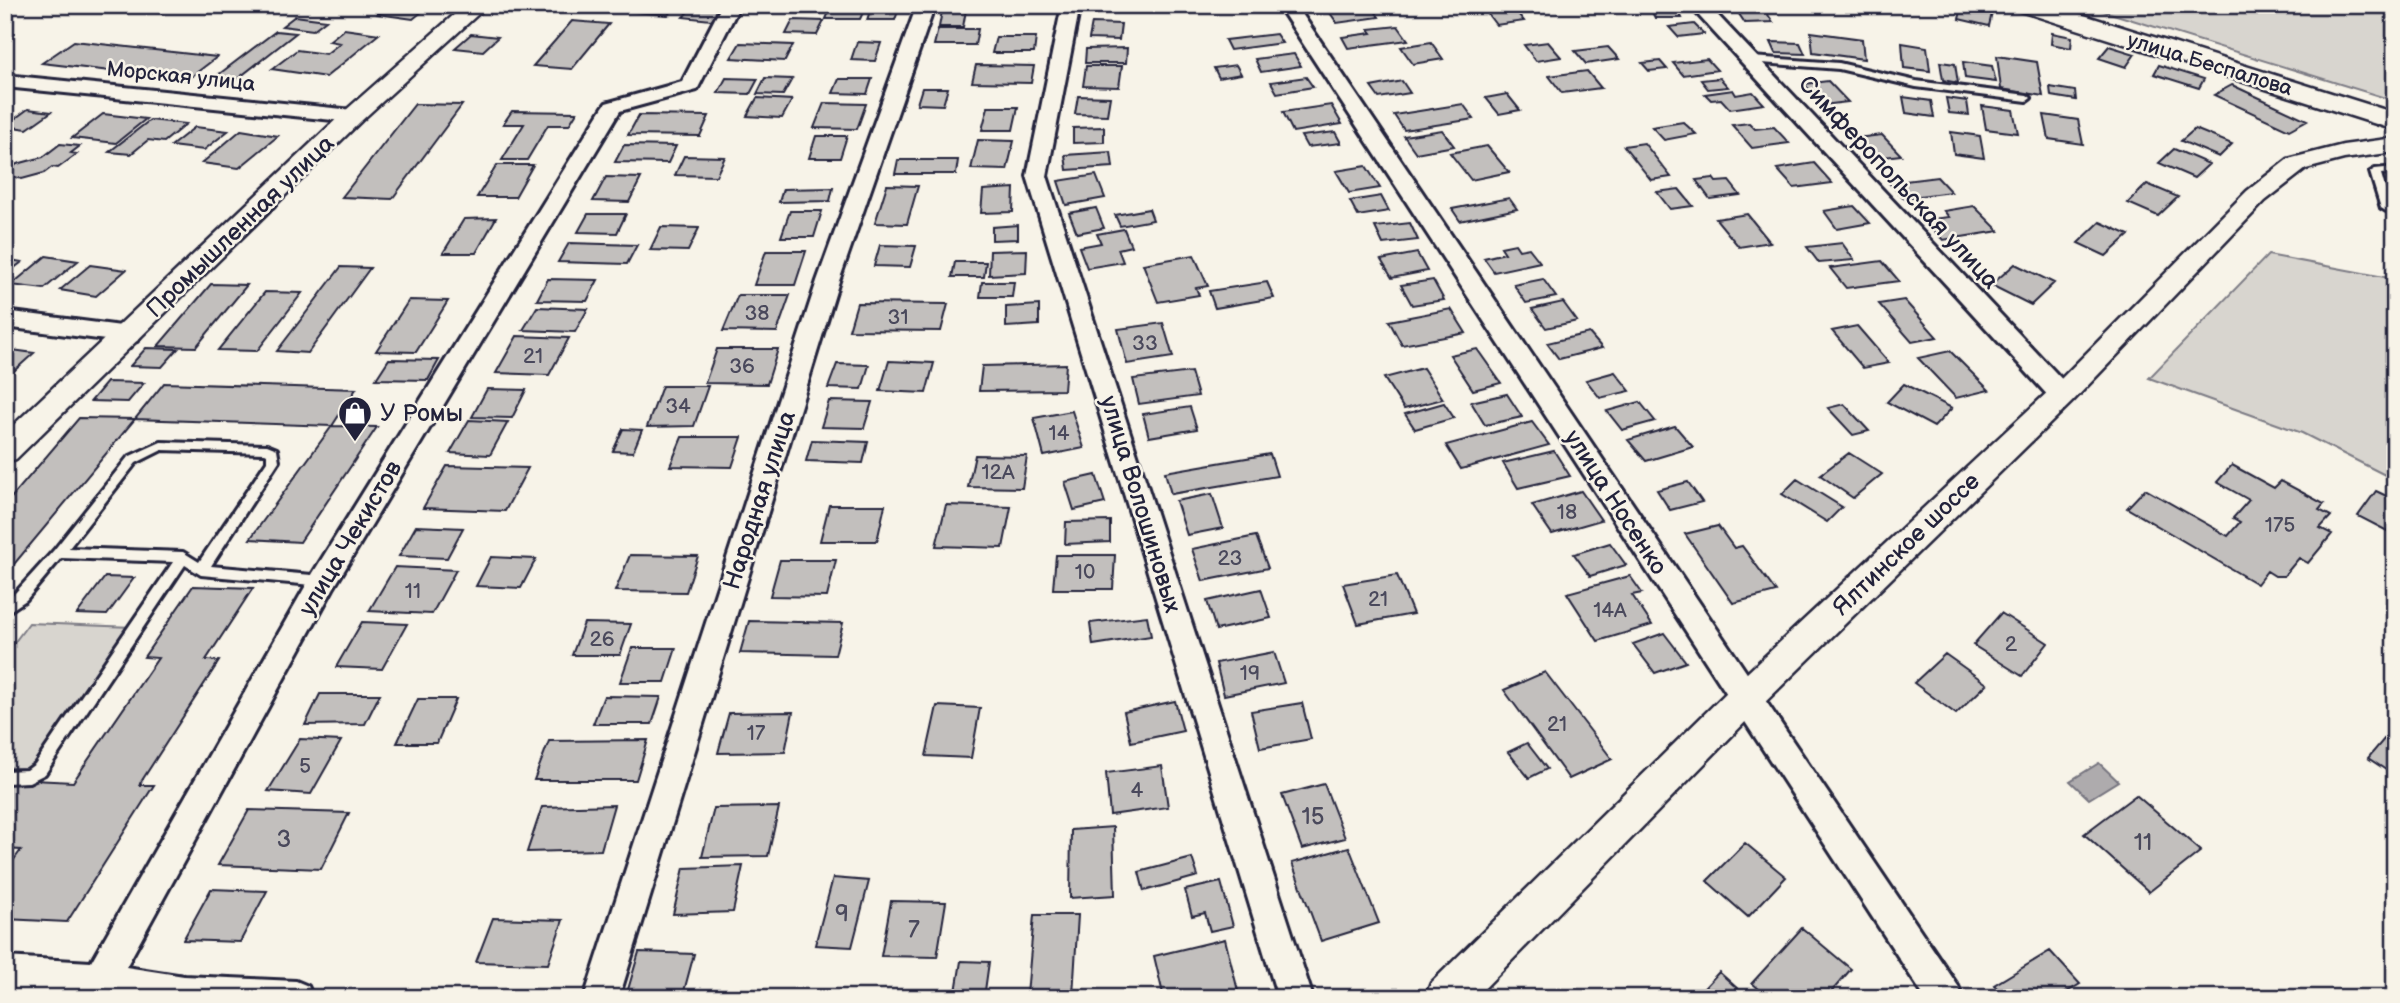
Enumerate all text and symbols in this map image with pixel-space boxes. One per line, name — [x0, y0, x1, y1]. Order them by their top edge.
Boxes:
street label: улица Беспалова — [2124, 27, 2296, 102]
street label: Морская улица — [105, 56, 257, 97]
street label: Симферопольская улица — [1792, 70, 2005, 295]
street label: Промышленная улица — [140, 129, 340, 324]
house number: 38 — [744, 301, 770, 326]
house number: 31 — [887, 305, 909, 330]
house number: 33 — [1132, 331, 1158, 356]
house number: 21 — [523, 344, 543, 369]
house number: 36 — [729, 354, 755, 379]
street label: улица Волошиновых — [1094, 392, 1187, 616]
shop icon: У Ромы — [336, 394, 374, 443]
house number: 34 — [665, 394, 691, 419]
place label: У Ромы — [380, 399, 463, 428]
street label: Народная улица — [717, 407, 802, 593]
house number: 14 — [1049, 421, 1070, 446]
street label: улица Носенко — [1558, 424, 1673, 580]
street label: улица Чекистов — [293, 455, 408, 621]
house number: 12А — [981, 460, 1015, 485]
street label: Ялтинское шоссе — [1827, 467, 1986, 622]
house number: 18 — [1557, 500, 1577, 525]
house number: 175 — [2265, 513, 2295, 538]
house number: 23 — [1218, 546, 1242, 571]
house number: 10 — [1075, 560, 1095, 585]
house number: 11 — [405, 579, 421, 604]
house number: 21 — [1368, 587, 1388, 612]
house number: 14А — [1593, 598, 1627, 623]
house number: 26 — [589, 627, 615, 652]
house number: 2 — [2005, 632, 2018, 657]
house number: 19 — [1240, 661, 1260, 686]
house number: 21 — [1547, 712, 1567, 737]
house number: 17 — [747, 721, 766, 746]
house number: 5 — [299, 754, 311, 779]
house number: 4 — [1131, 778, 1144, 803]
house number: 15 — [1301, 802, 1325, 831]
house number: 3 — [277, 825, 291, 854]
house number: 11 — [2134, 828, 2152, 857]
house number: 9 — [835, 899, 849, 928]
house number: 7 — [908, 915, 920, 944]

